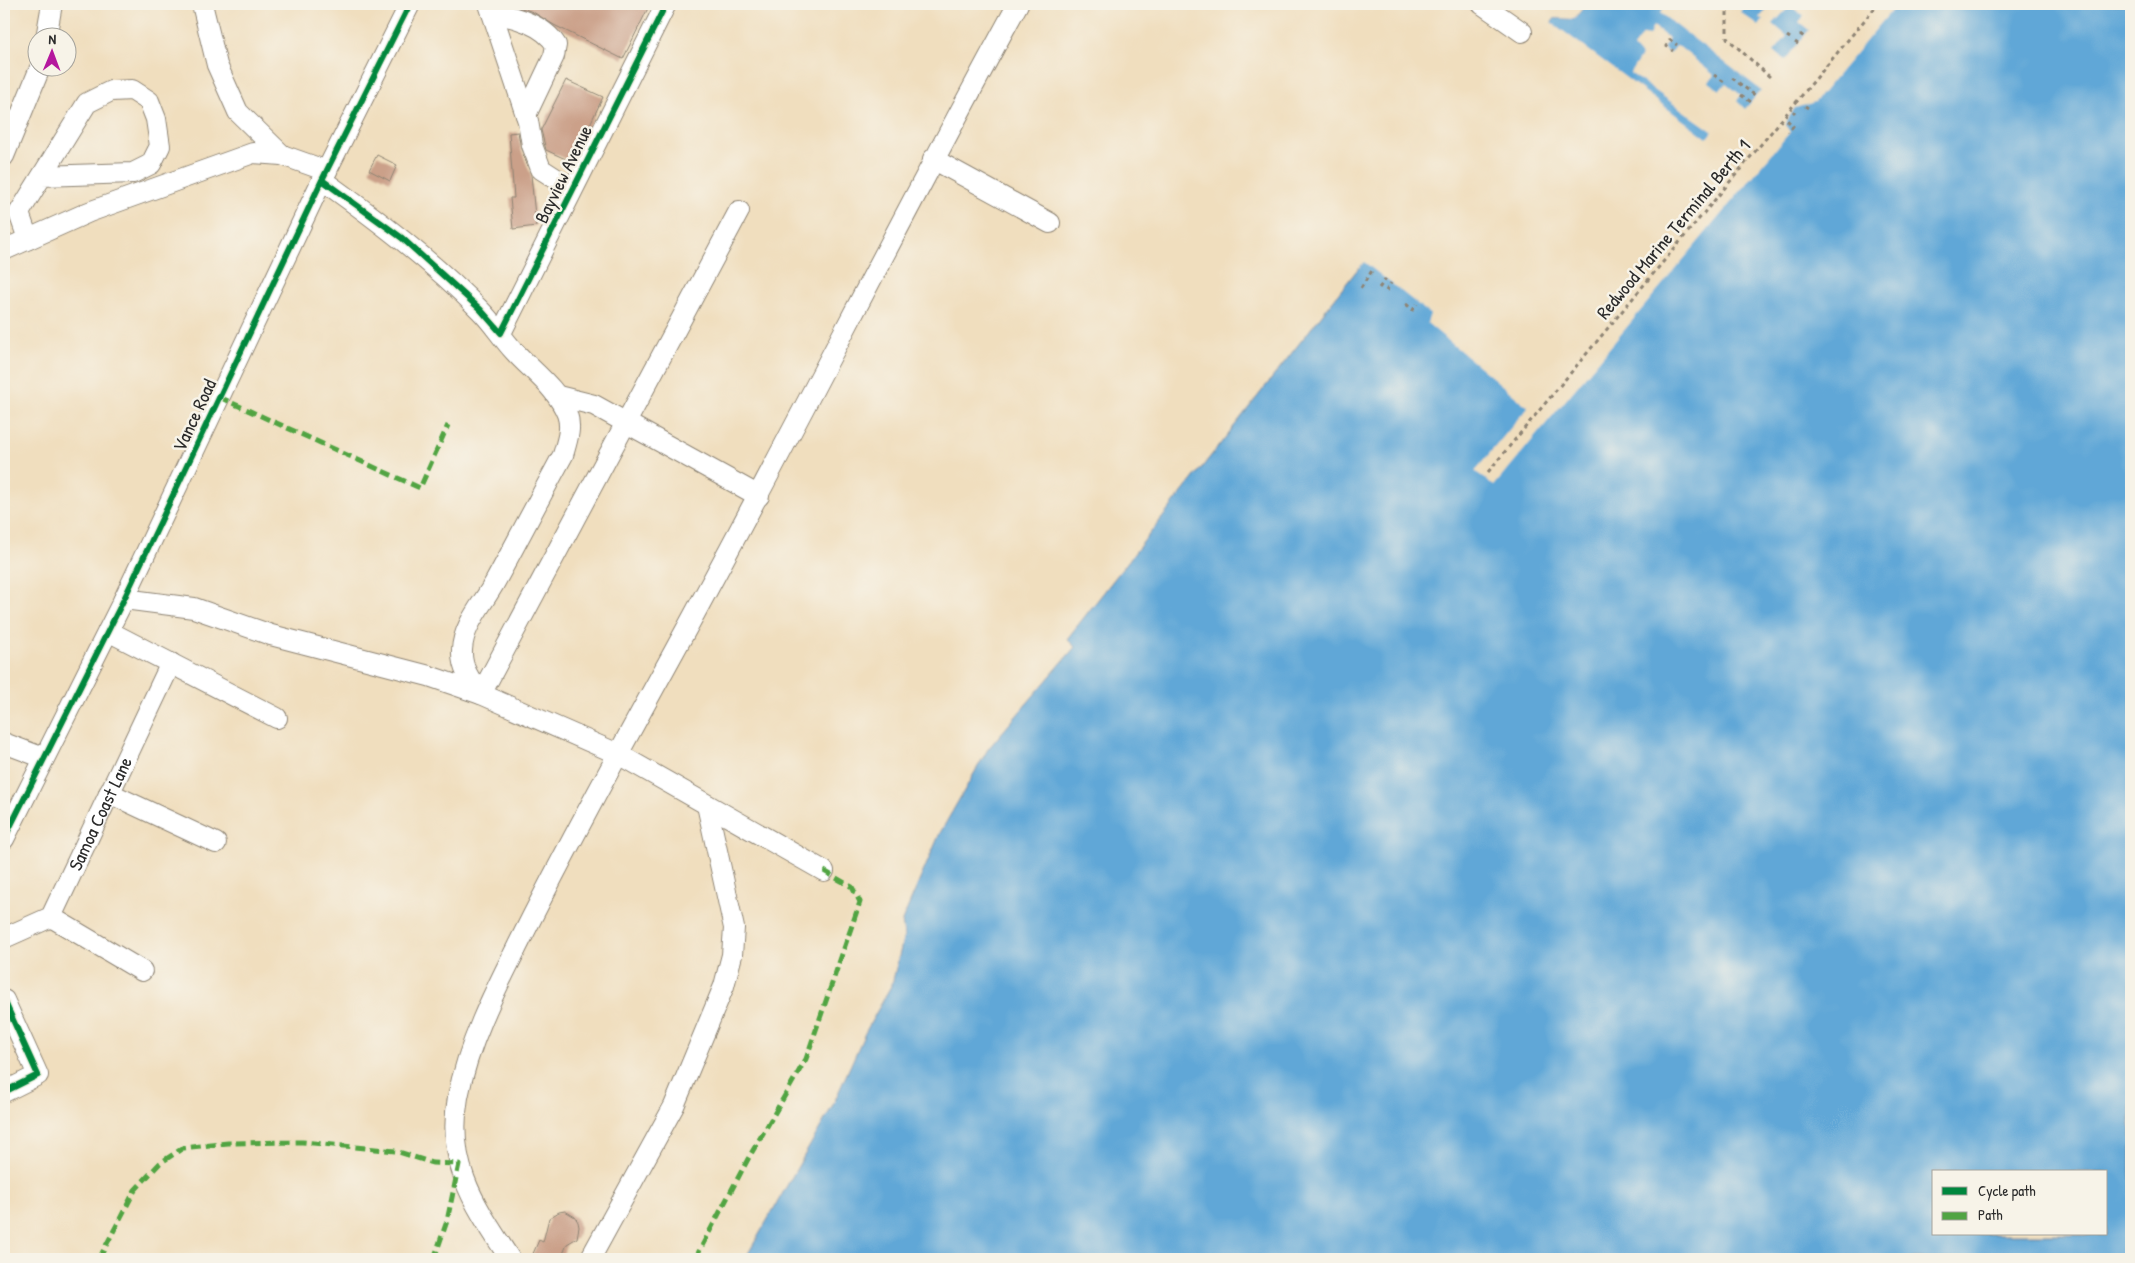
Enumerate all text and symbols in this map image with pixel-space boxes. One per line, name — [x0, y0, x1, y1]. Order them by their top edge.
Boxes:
north arrow — [28, 28, 78, 78]
text: N — [48, 29, 57, 48]
street label: Bayview Avenue — [528, 120, 598, 227]
street label: Redwood Marine Terminal Berth 1 — [1590, 134, 1756, 324]
street label: Vance Road — [166, 374, 222, 455]
street label: Samoa Coast Lane — [62, 752, 138, 875]
legend — [1932, 1170, 2108, 1236]
text: Cycle path — [1978, 1180, 2036, 1201]
text: Path — [1978, 1204, 2003, 1225]

